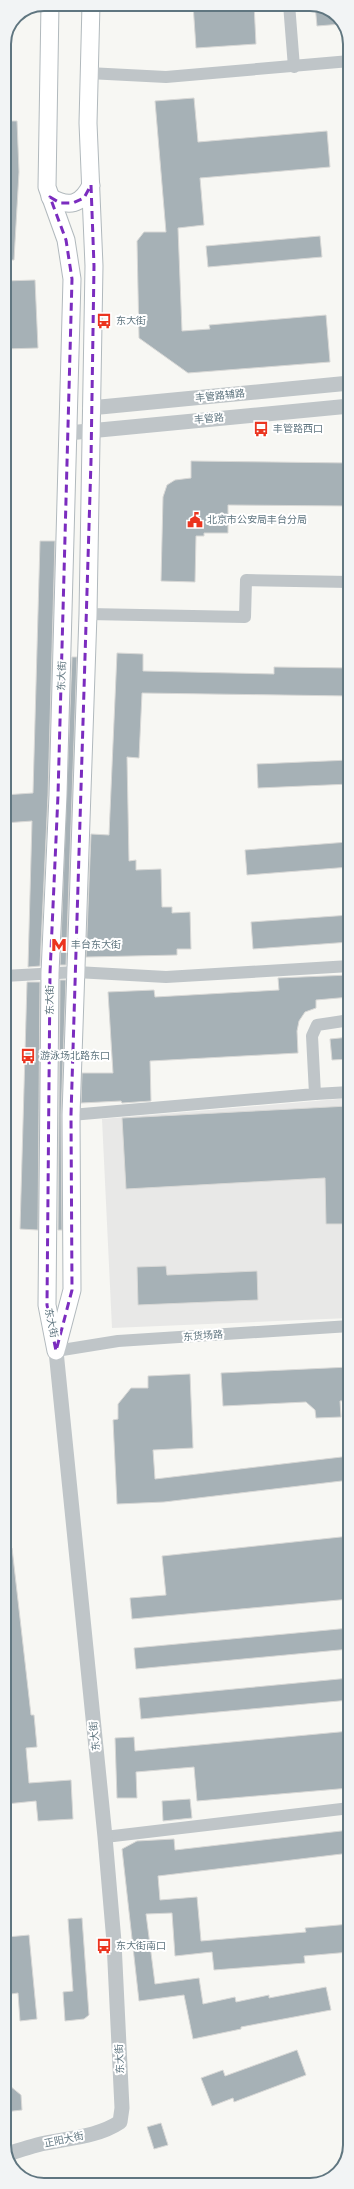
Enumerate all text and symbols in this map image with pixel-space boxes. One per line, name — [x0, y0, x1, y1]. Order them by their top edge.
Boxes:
bus stop icon: 东大街 — [95, 312, 113, 330]
place label: 东大街 — [116, 314, 146, 328]
street label: 丰管路辅路 — [194, 386, 246, 406]
street label: 丰管路 — [193, 411, 225, 427]
bus stop icon: 丰管路西口 — [252, 420, 270, 438]
place label: 丰管路西口 — [273, 422, 323, 436]
public building icon: 北京市公安局丰台分局 — [186, 511, 204, 529]
place label: 北京市公安局丰台分局 — [207, 513, 307, 527]
street label: 东大街 — [54, 661, 70, 691]
metro station icon: 丰台东大街 — [50, 936, 68, 954]
place label: 丰台东大街 — [71, 938, 121, 952]
street label: 东大街 — [43, 985, 57, 1015]
bus stop icon: 游泳场北路东口 — [19, 1047, 37, 1065]
place label: 游泳场北路东口 — [40, 1049, 110, 1063]
street label: 东大街 — [41, 1307, 61, 1339]
street label: 东货场路 — [183, 1328, 223, 1344]
street label: 东大街 — [86, 1720, 104, 1752]
bus stop icon: 东大街南口 — [95, 1937, 113, 1955]
place label: 东大街南口 — [116, 1939, 166, 1953]
street label: 东大街 — [112, 2044, 128, 2074]
street label: 正阳大街 — [43, 2129, 85, 2151]

